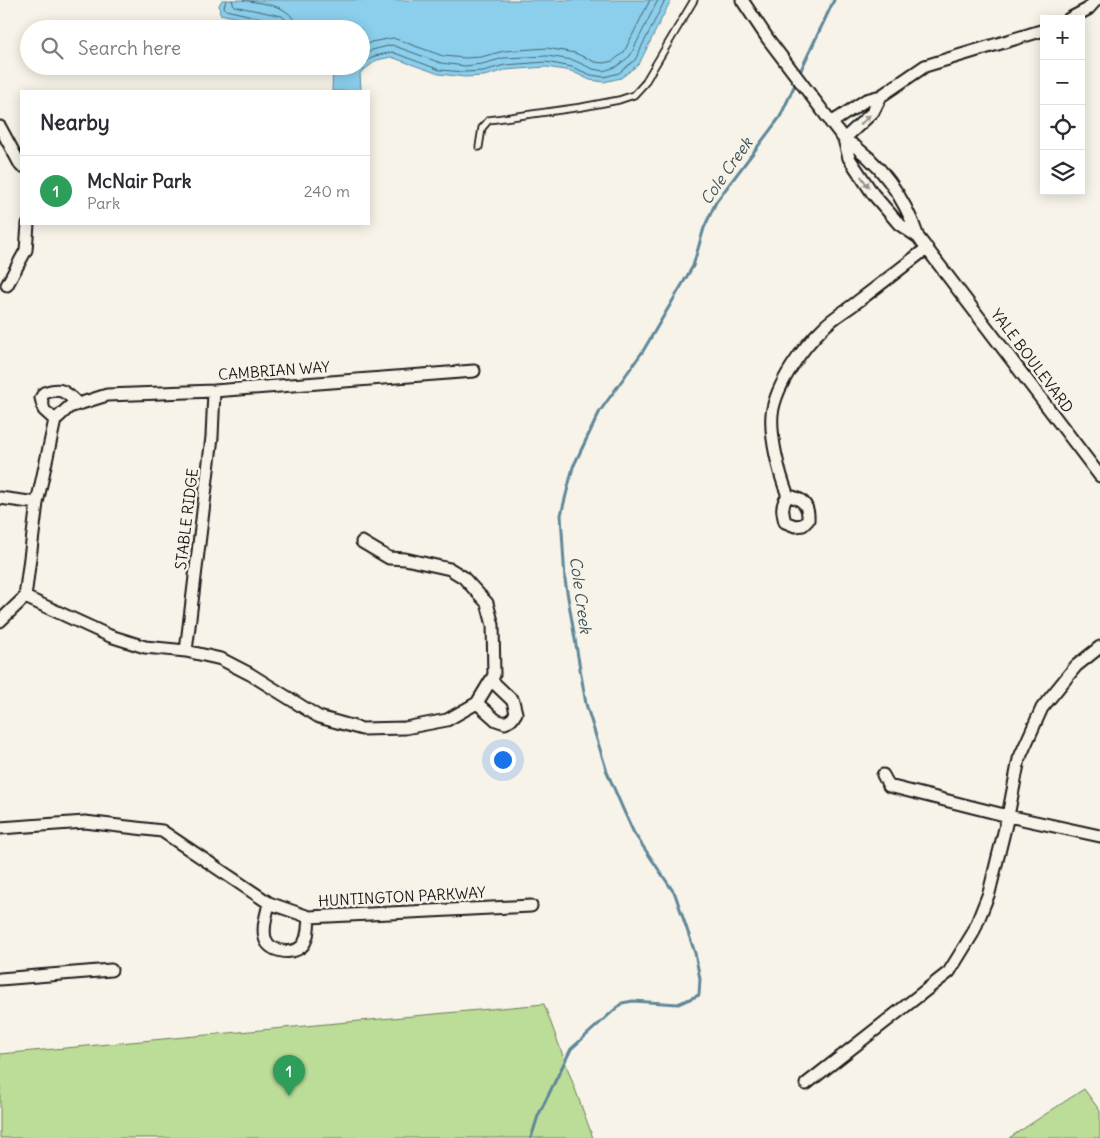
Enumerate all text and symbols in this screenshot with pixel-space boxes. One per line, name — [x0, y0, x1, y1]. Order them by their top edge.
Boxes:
map controls — [1040, 15, 1085, 195]
button: + — [1040, 15, 1085, 60]
search box — [20, 20, 370, 75]
icon: search — [38, 34, 66, 62]
text: Search here — [78, 36, 181, 60]
button: − — [1040, 60, 1085, 105]
button: locate — [1040, 105, 1085, 150]
text: Nearby — [40, 109, 110, 136]
one-way arrow — [859, 114, 871, 126]
water label: Cole Creek — [696, 132, 757, 208]
button: layers — [1040, 150, 1085, 195]
text: McNair Park — [87, 169, 192, 193]
one-way arrow — [860, 176, 870, 189]
text: 1 — [53, 181, 59, 201]
text: 240 m — [304, 181, 350, 201]
text: Park — [87, 193, 120, 213]
street label: YALE BOULEVARD — [987, 305, 1078, 416]
street label: CAMBRIAN WAY — [218, 357, 331, 384]
street label: STABLE RIDGE — [171, 467, 202, 571]
water label: Cole Creek — [566, 555, 597, 636]
your location — [490, 747, 516, 773]
street label: HUNTINGTON PARKWAY — [318, 883, 487, 910]
pin: 1 — [273, 1055, 305, 1096]

